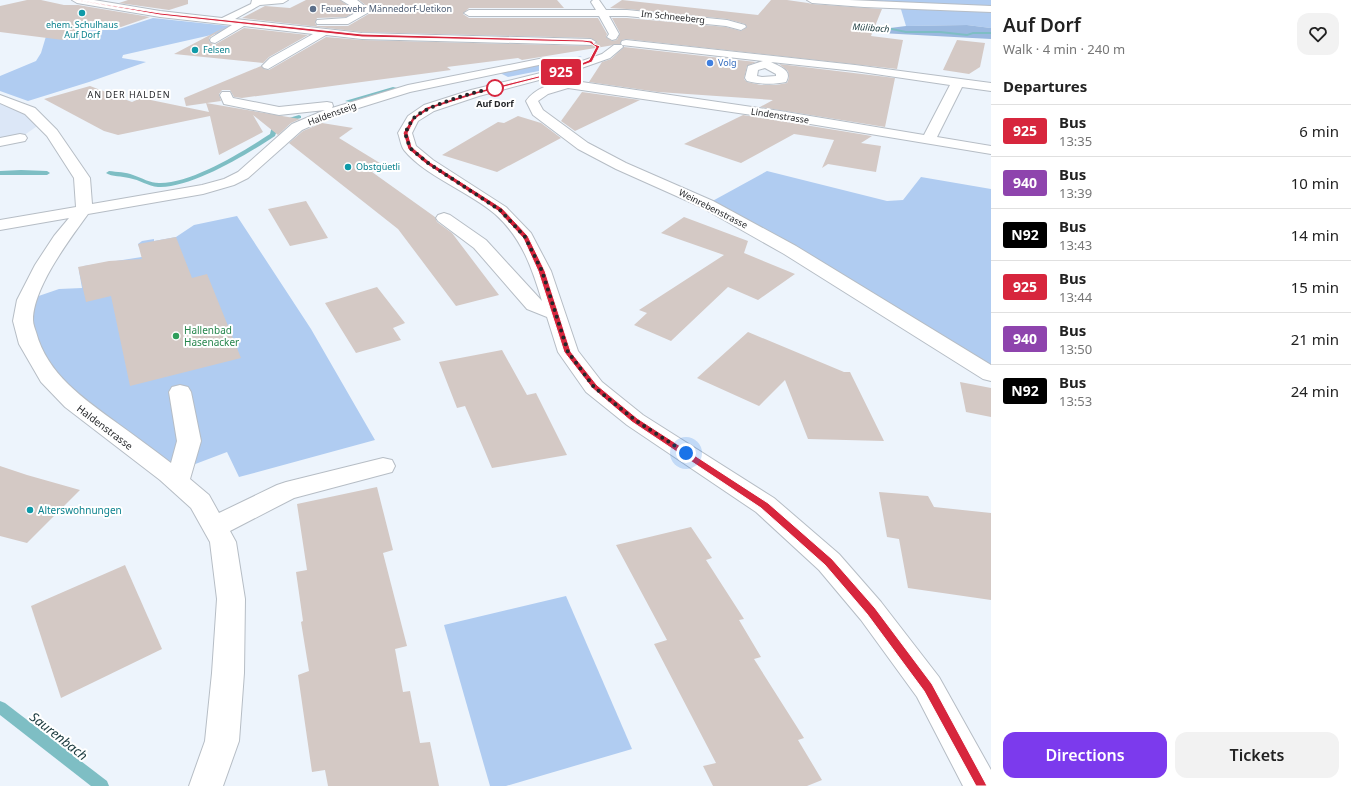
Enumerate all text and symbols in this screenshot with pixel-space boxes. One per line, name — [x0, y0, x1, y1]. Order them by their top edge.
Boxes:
place label: Feuerwehr Männedorf-Uetikon — [321, 2, 452, 15]
marker: Feuerwehr Männedorf-Uetikon — [308, 4, 318, 14]
street label: Im Schneeberg — [640, 7, 706, 26]
marker: ehem. Schulhaus Auf Dorf — [77, 8, 87, 18]
text: Auf Dorf — [1003, 12, 1081, 38]
button: heart — [1297, 13, 1339, 55]
place label: ehem. Schulhaus Auf Dorf — [46, 18, 118, 41]
water label: Mülibach — [852, 20, 890, 35]
text: Walk · 4 min · 240 m — [1003, 40, 1125, 58]
place label: Felsen — [203, 43, 230, 56]
marker: Felsen — [190, 45, 200, 55]
place label: Volg — [718, 56, 737, 69]
marker: Volg — [705, 58, 715, 68]
line badge: 925 — [538, 59, 584, 85]
text: 925 — [549, 62, 573, 81]
text: Departures — [1003, 76, 1087, 96]
marker: Auf Dorf — [486, 79, 504, 97]
district label: AN DER HALDEN — [88, 88, 171, 101]
place label: Auf Dorf — [476, 97, 514, 110]
street label: Haldensteig — [306, 99, 358, 128]
street label: Lindenstrasse — [750, 105, 810, 127]
text: Bus — [1059, 112, 1086, 132]
text: 925 — [1013, 121, 1037, 140]
text: 6 min — [1299, 121, 1339, 141]
text: 13:35 — [1059, 132, 1092, 150]
place label: Obstgüetli — [356, 160, 400, 173]
marker: Obstgüetli — [343, 162, 353, 172]
text: Bus — [1059, 164, 1086, 184]
text: 940 — [1013, 173, 1037, 192]
text: 10 min — [1291, 173, 1339, 193]
text: 13:39 — [1059, 184, 1092, 202]
street label: Weinrebenstrasse — [677, 186, 750, 232]
text: Bus — [1059, 216, 1086, 236]
text: N92 — [1011, 225, 1039, 244]
text: 14 min — [1291, 225, 1339, 245]
text: 13:43 — [1059, 236, 1092, 254]
text: Bus — [1059, 268, 1086, 288]
text: 925 — [1013, 277, 1037, 296]
text: 15 min — [1291, 277, 1339, 297]
text: 13:44 — [1059, 288, 1092, 306]
text: Bus — [1059, 320, 1086, 340]
place label: Hallenbad Hasenacker — [184, 323, 239, 349]
text: 940 — [1013, 329, 1037, 348]
text: 21 min — [1291, 329, 1339, 349]
marker: Hallenbad Hasenacker — [171, 331, 181, 341]
text: 13:50 — [1059, 340, 1092, 358]
text: Bus — [1059, 372, 1086, 392]
text: N92 — [1011, 381, 1039, 400]
text: 24 min — [1291, 381, 1339, 401]
text: 13:53 — [1059, 392, 1092, 410]
street label: Haldenstrasse — [74, 401, 136, 453]
your location — [676, 443, 696, 463]
place label: Alterswohnungen — [38, 503, 122, 517]
marker: Alterswohnungen — [25, 505, 35, 515]
water label: Saurenbach — [26, 708, 92, 764]
button: Directions — [1003, 732, 1167, 778]
button: Tickets — [1175, 732, 1339, 778]

